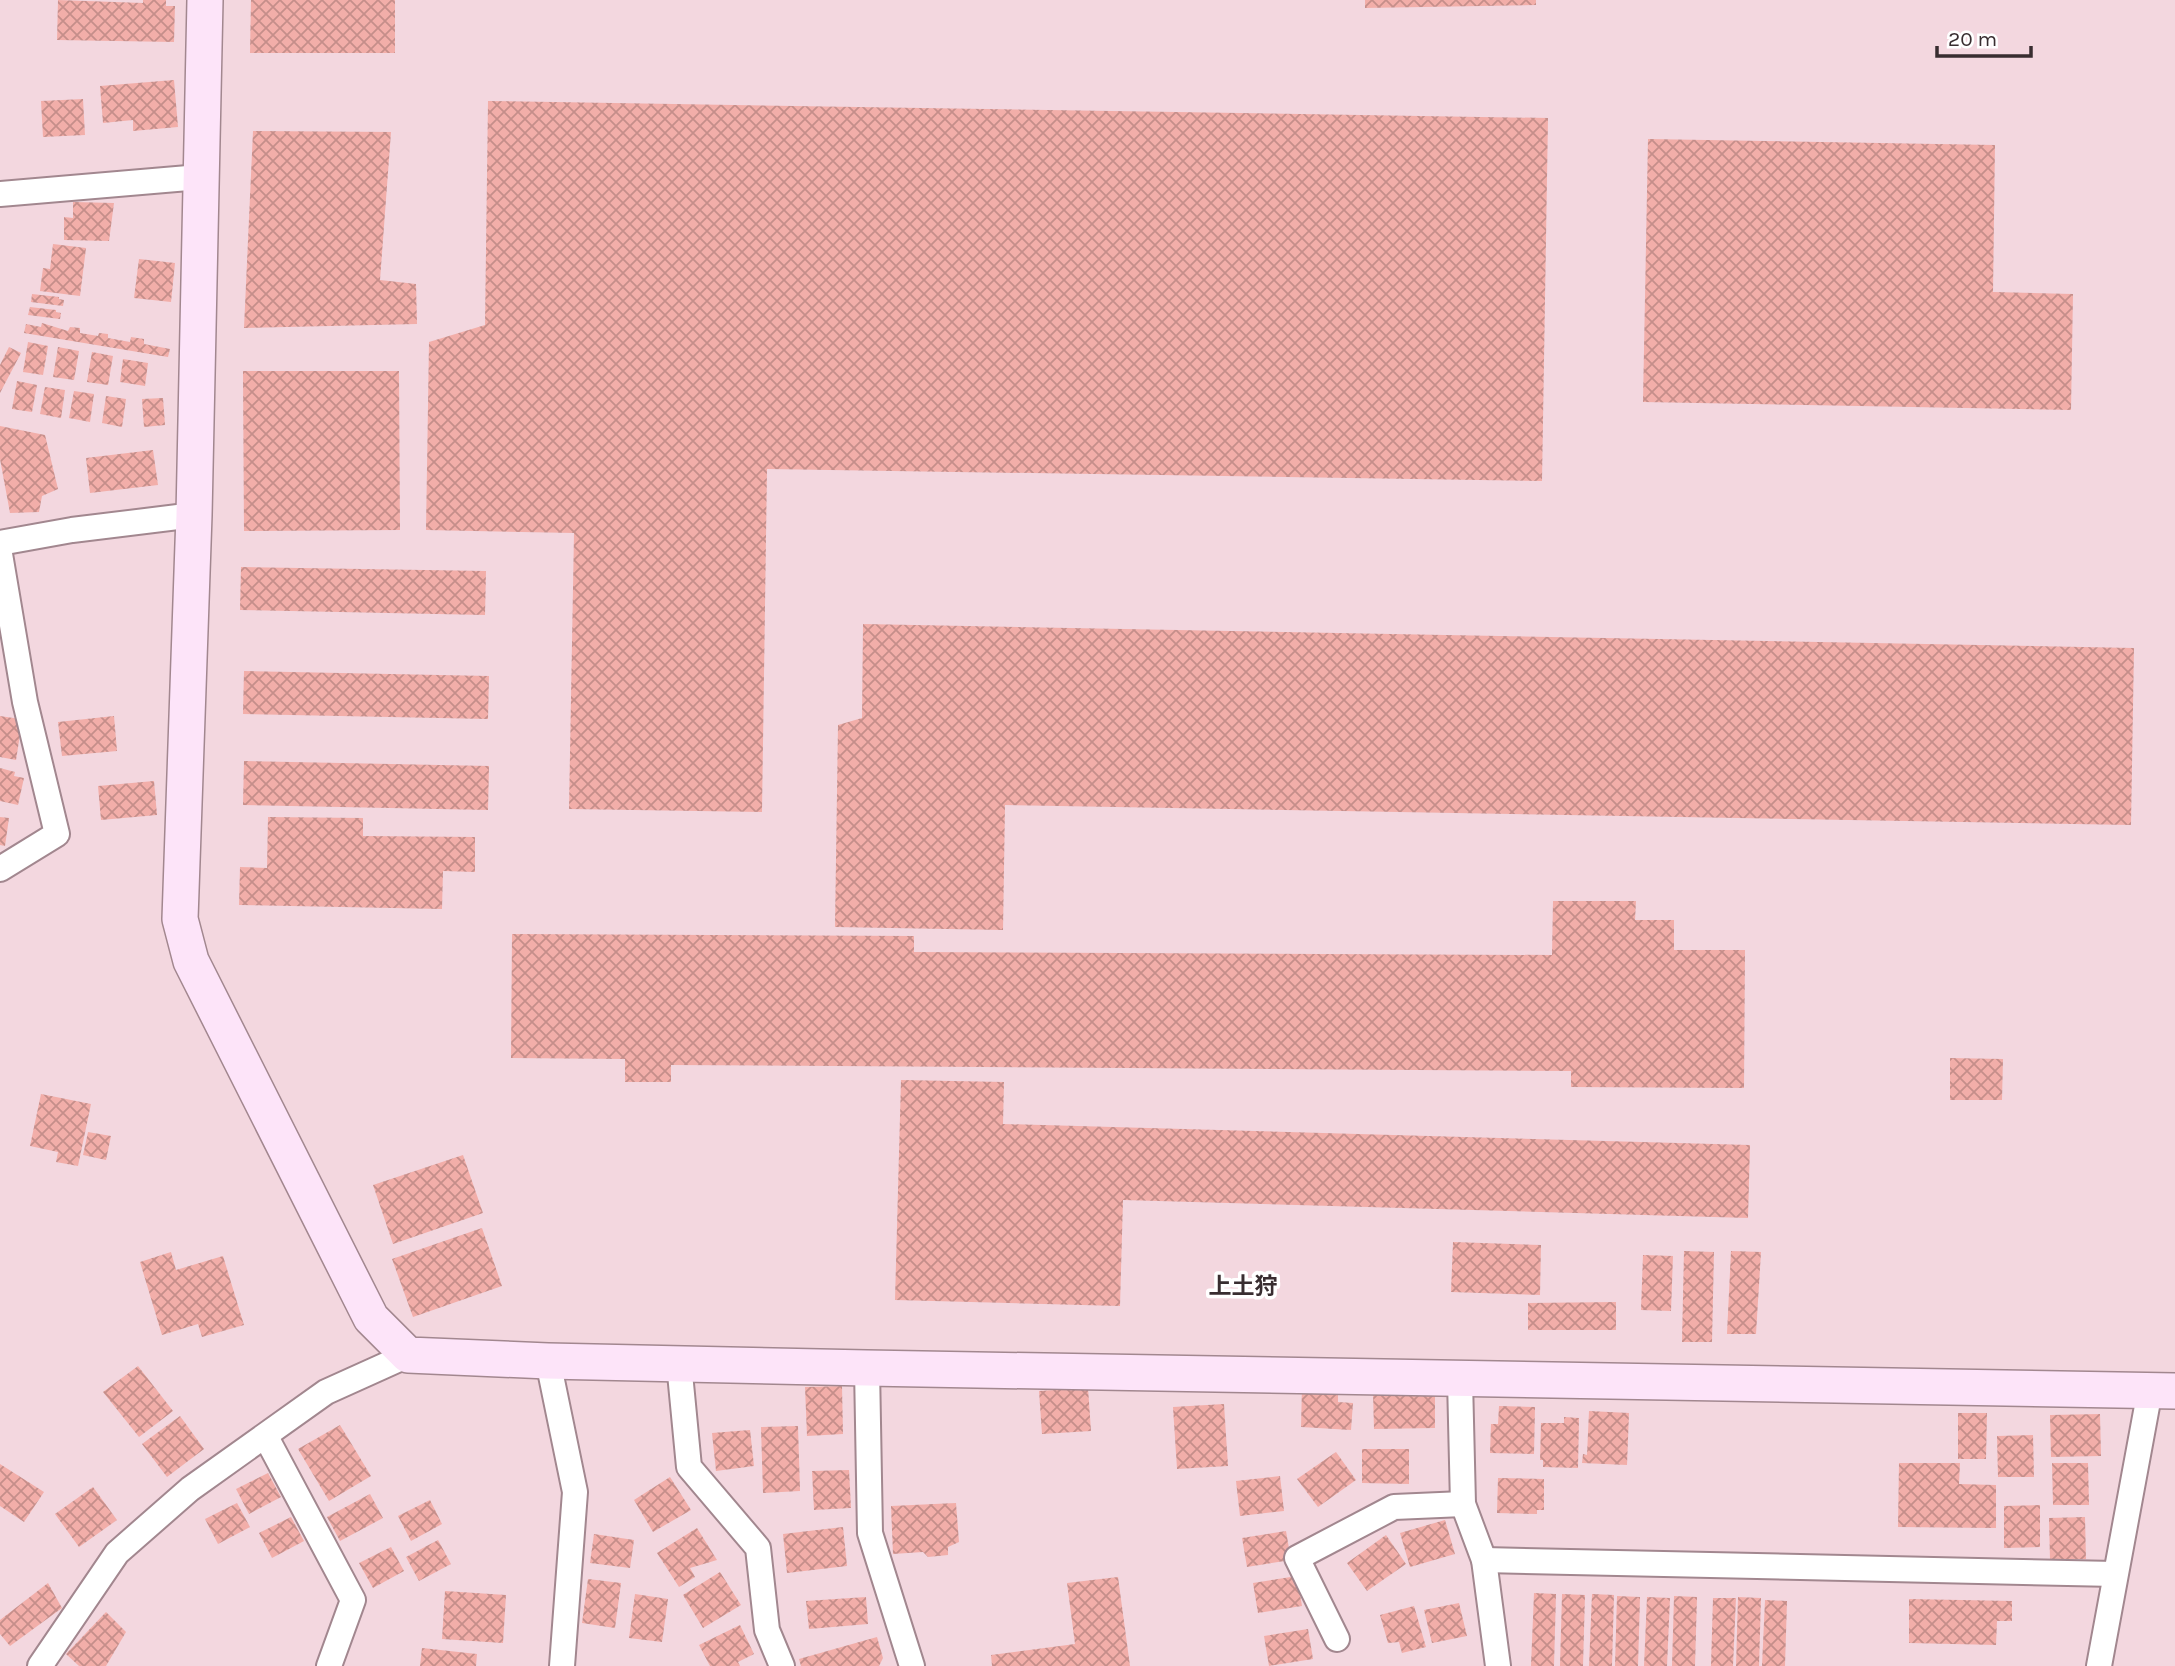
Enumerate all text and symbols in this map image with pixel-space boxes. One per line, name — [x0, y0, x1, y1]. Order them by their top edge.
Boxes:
scale bar — [1937, 14, 2032, 58]
text: 20 m — [1948, 27, 1997, 51]
district label: 上土狩 — [1209, 1273, 1278, 1300]

